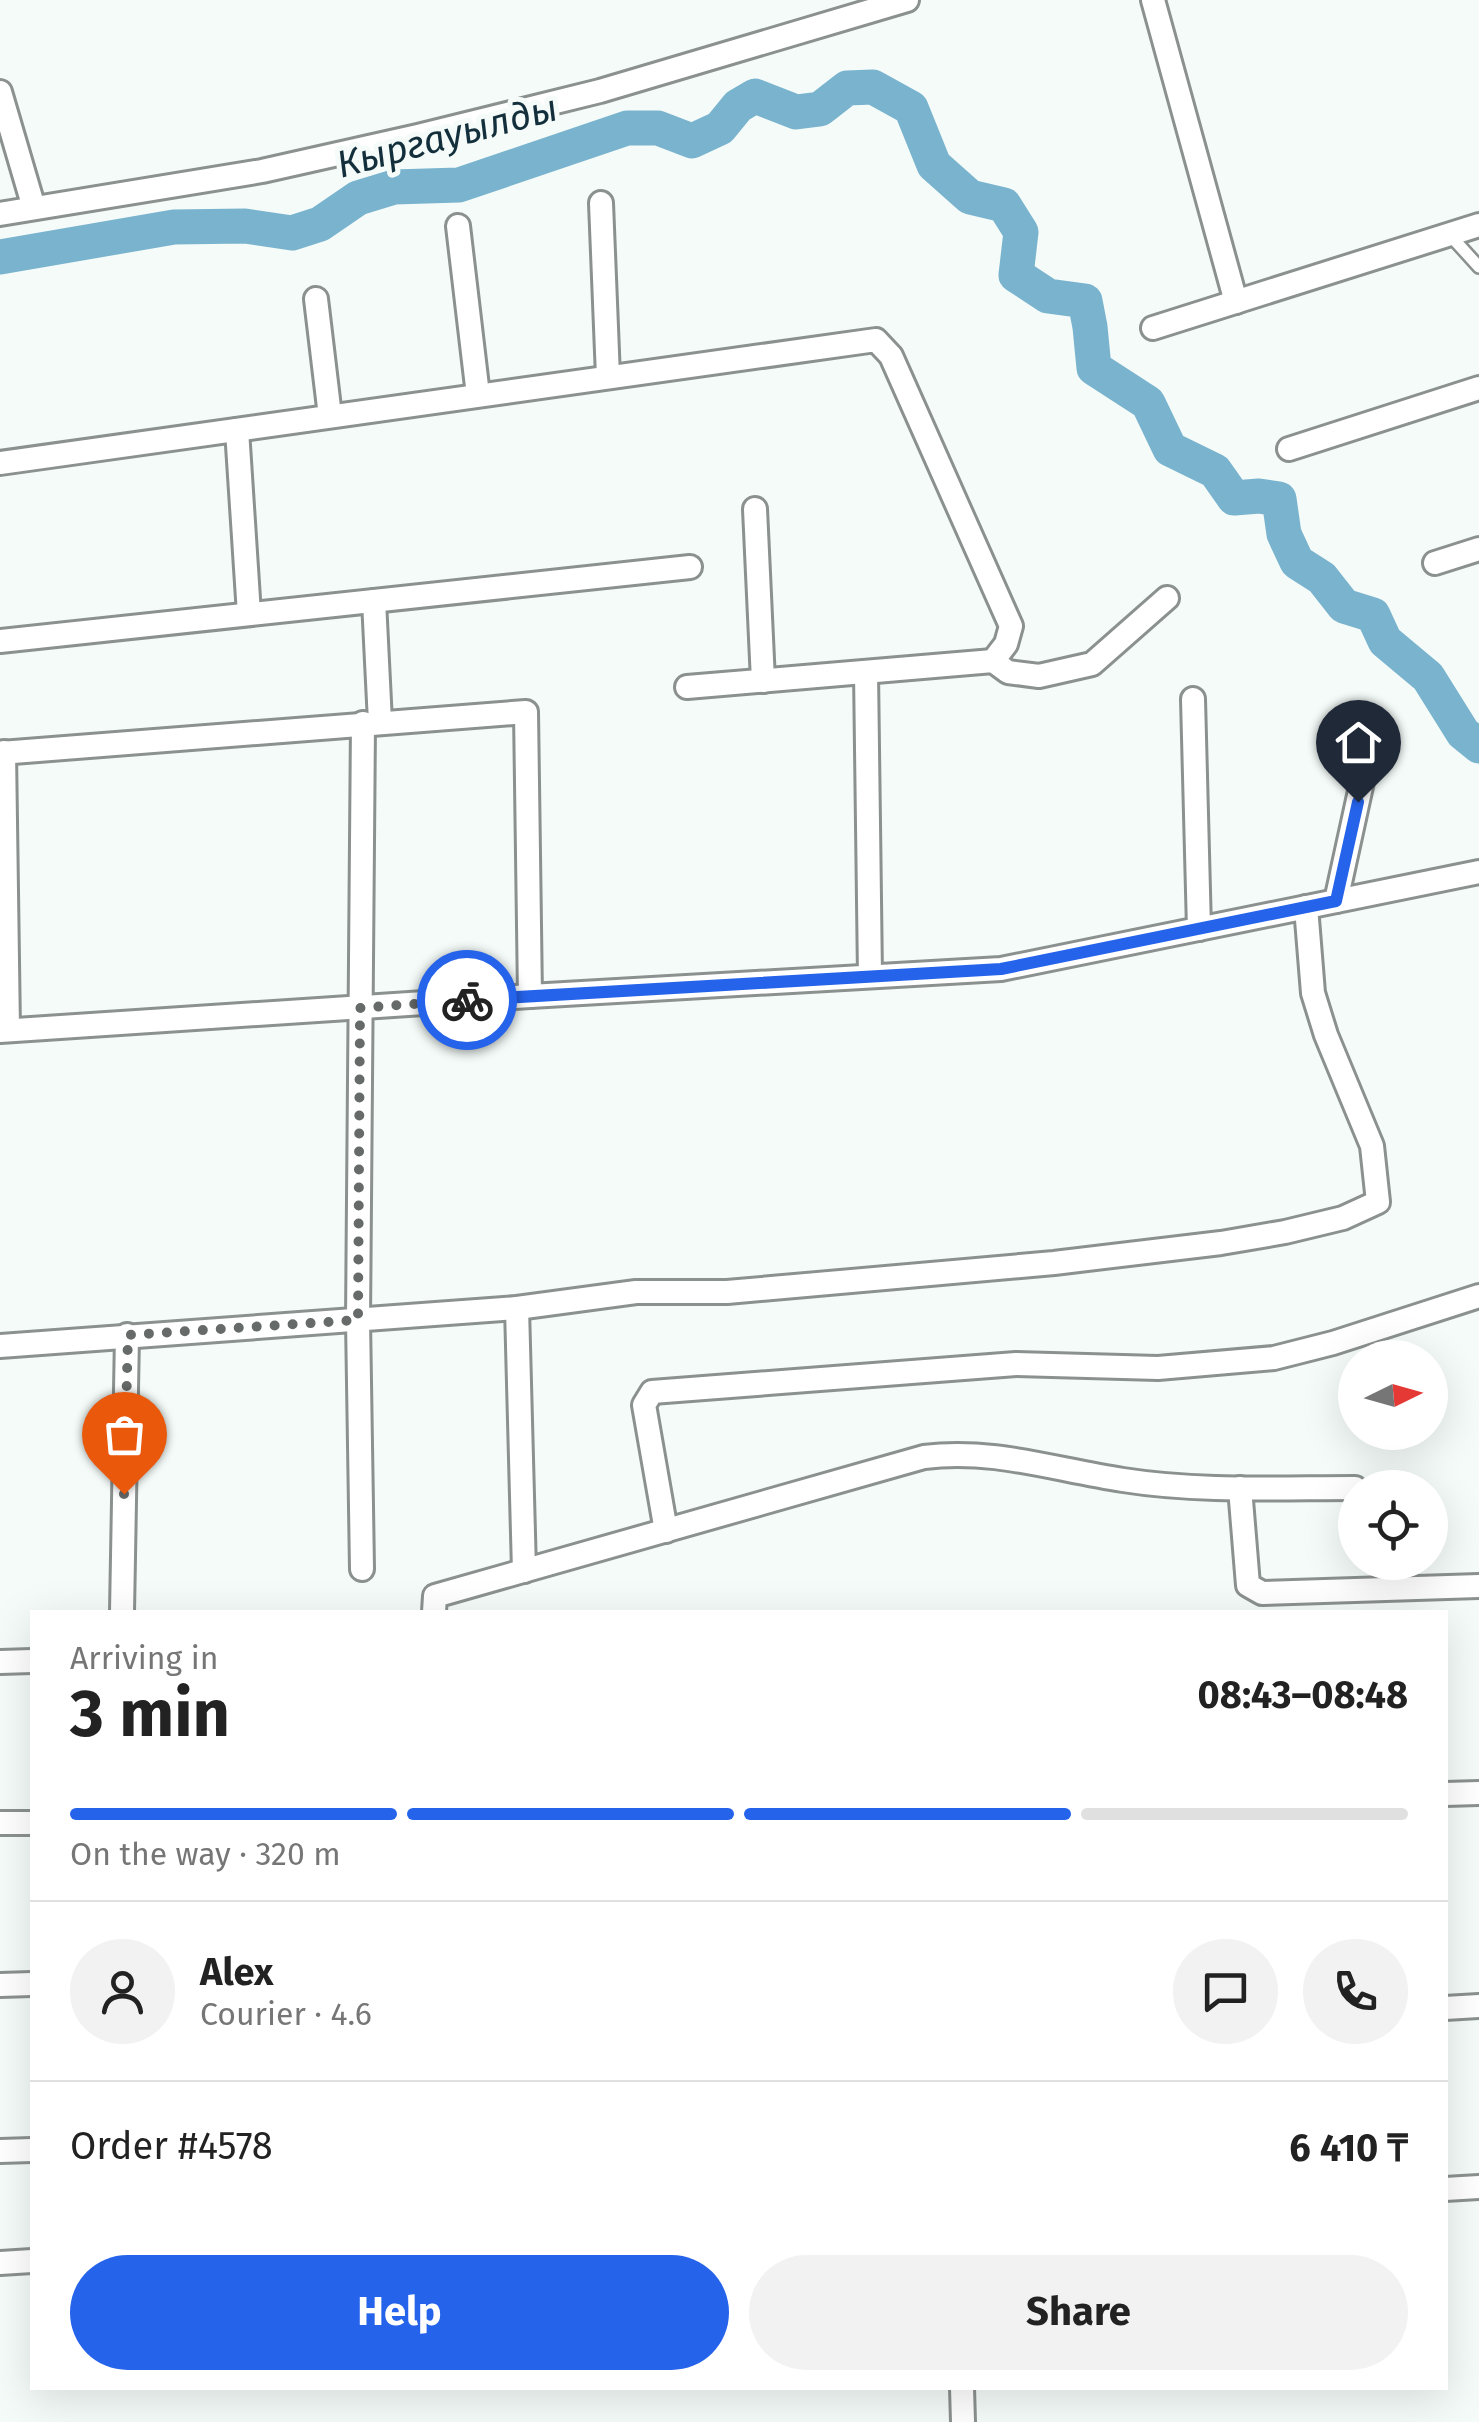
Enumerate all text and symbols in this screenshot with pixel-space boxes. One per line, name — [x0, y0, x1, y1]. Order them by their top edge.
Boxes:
water label: Кыргауылды — [331, 84, 563, 188]
pin — [1316, 700, 1401, 803]
icon: home — [1331, 715, 1386, 770]
courier — [417, 950, 517, 1050]
icon: bike — [440, 973, 495, 1028]
north arrow — [1338, 1340, 1448, 1450]
map controls — [1338, 1340, 1448, 1580]
pin — [82, 1392, 167, 1495]
icon: bag — [97, 1407, 152, 1462]
button: locate — [1338, 1470, 1448, 1580]
text: Arriving in — [70, 1639, 218, 1677]
text: 08:43–08:48 — [1198, 1672, 1408, 1718]
text: 3 min — [70, 1675, 230, 1753]
text: On the way · 320 m — [70, 1835, 341, 1873]
button: person — [70, 1939, 175, 2044]
button: chat — [1173, 1939, 1278, 2044]
button: phone — [1303, 1939, 1408, 2044]
text: Alex — [200, 1949, 273, 1995]
text: Courier · 4.6 — [200, 1995, 372, 2033]
text: Order #4578 — [70, 2123, 273, 2169]
text: 6 410 ₸ — [1289, 2125, 1408, 2171]
button: Help — [70, 2255, 729, 2370]
button: Share — [749, 2255, 1408, 2370]

